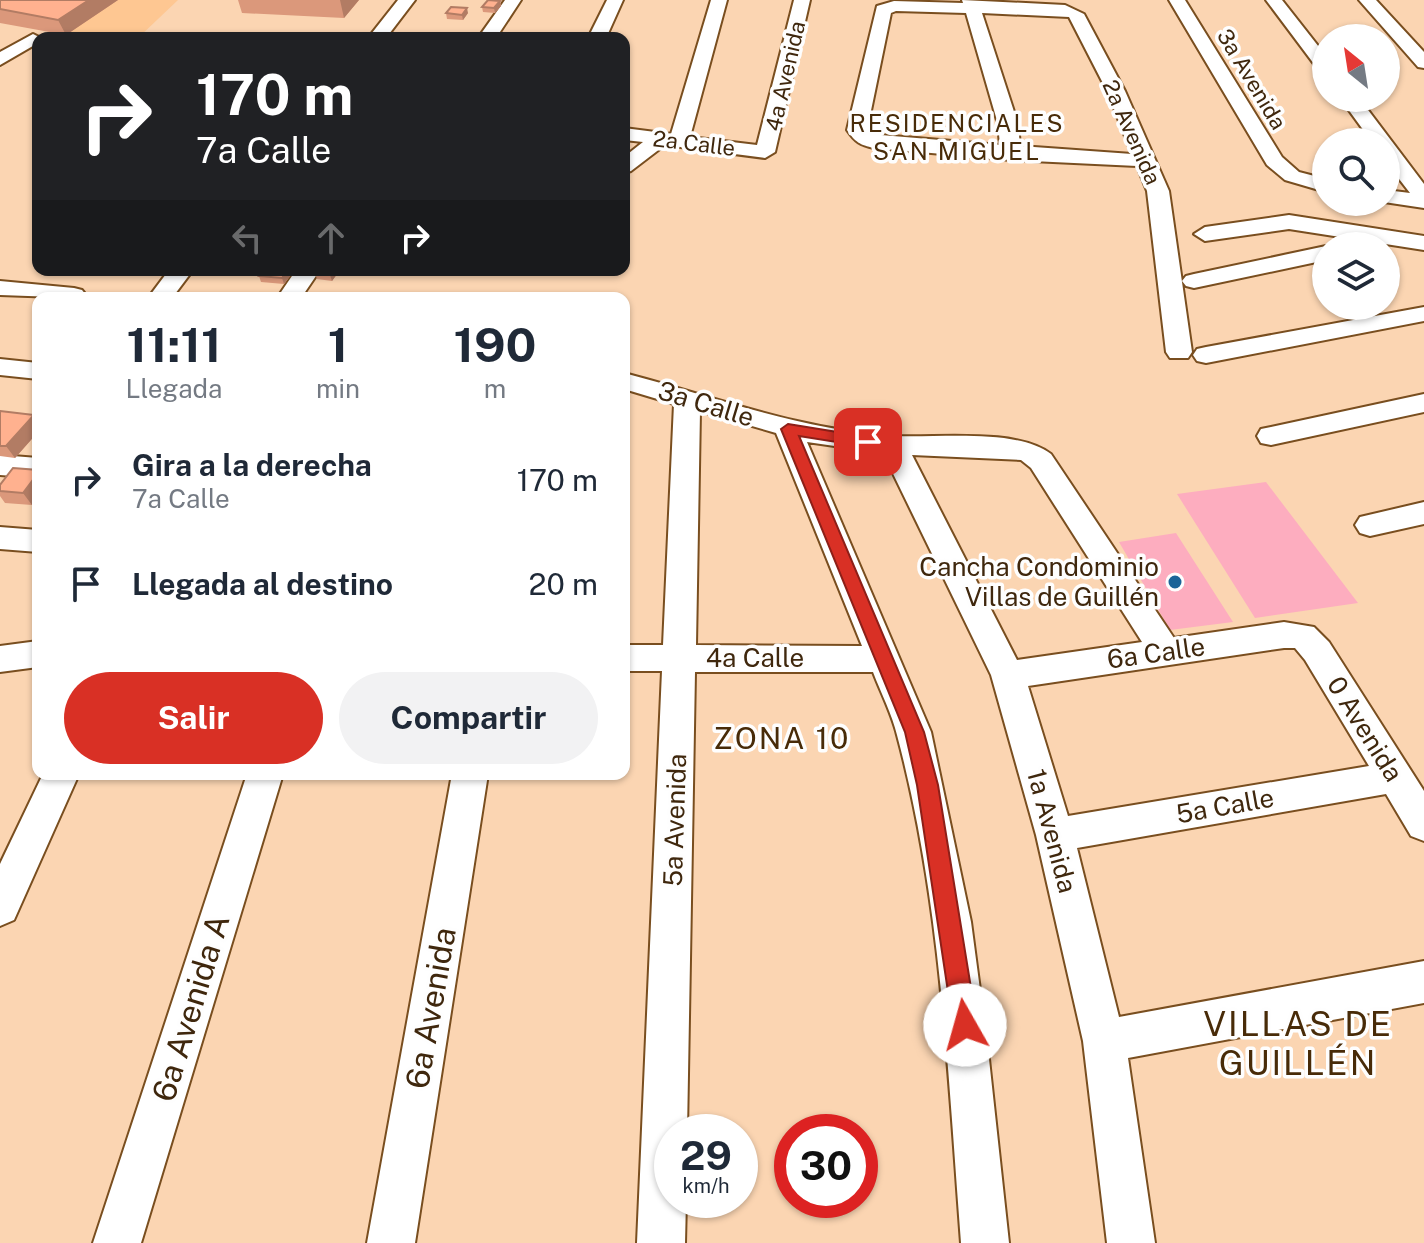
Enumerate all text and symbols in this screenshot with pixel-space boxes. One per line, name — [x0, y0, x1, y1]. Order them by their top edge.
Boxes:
street label: 4a Avenida — [760, 18, 810, 134]
street label: 3a Avenida — [1212, 24, 1292, 134]
north arrow — [1312, 24, 1400, 112]
map controls — [1312, 24, 1400, 320]
text: 170 m — [196, 62, 353, 128]
icon: right — [64, 64, 168, 168]
street label: 2a Avenida — [1097, 76, 1167, 188]
district label: RESIDENCIALES SAN MIGUEL — [849, 109, 1065, 165]
street label: 2a Calle — [651, 125, 737, 161]
button: search — [1312, 128, 1400, 216]
text: 7a Calle — [196, 129, 331, 171]
icon: left — [225, 216, 269, 260]
icon: ahead — [309, 216, 353, 260]
icon: right — [393, 216, 437, 260]
button: layers — [1312, 232, 1400, 320]
text: 11:11 — [126, 316, 222, 373]
text: 1 — [328, 316, 348, 373]
text: 190 — [454, 316, 536, 373]
text: Llegada — [125, 373, 222, 404]
text: min — [316, 373, 360, 404]
text: m — [484, 373, 506, 404]
street label: 3a Calle — [654, 374, 758, 433]
pin — [834, 408, 902, 476]
icon: arrive — [846, 420, 890, 464]
text: Gira a la derecha — [132, 447, 372, 483]
icon: right — [64, 458, 108, 502]
text: 170 m — [517, 462, 598, 498]
text: 7a Calle — [132, 483, 230, 514]
place label: Cancha Condominio Villas de Guillén — [919, 551, 1159, 612]
icon: arrive — [64, 562, 108, 606]
text: Llegada al destino — [132, 566, 393, 602]
text: 20 m — [529, 566, 598, 602]
marker: Cancha Condominio Villas de Guillén — [1166, 573, 1184, 591]
street label: 6a Calle — [1105, 630, 1207, 675]
street label: 4a Calle — [706, 642, 804, 673]
street label: 0 Avenida — [1321, 670, 1410, 787]
button: Salir — [64, 672, 323, 764]
button: Compartir — [339, 672, 598, 764]
district label: ZONA 10 — [714, 720, 850, 756]
street label: 5a Avenida — [657, 753, 692, 887]
street label: 1a Avenida — [1021, 765, 1084, 896]
street label: 5a Calle — [1174, 782, 1276, 829]
street label: 6a Avenida A — [144, 910, 237, 1106]
street label: 6a Avenida — [398, 924, 463, 1092]
position arrow — [923, 983, 1007, 1067]
district label: VILLAS DE GUILLÉN — [1203, 1004, 1393, 1083]
speed limit sign: 30 — [774, 1114, 878, 1218]
text: 29 — [680, 1132, 732, 1179]
text: km/h — [682, 1174, 730, 1198]

